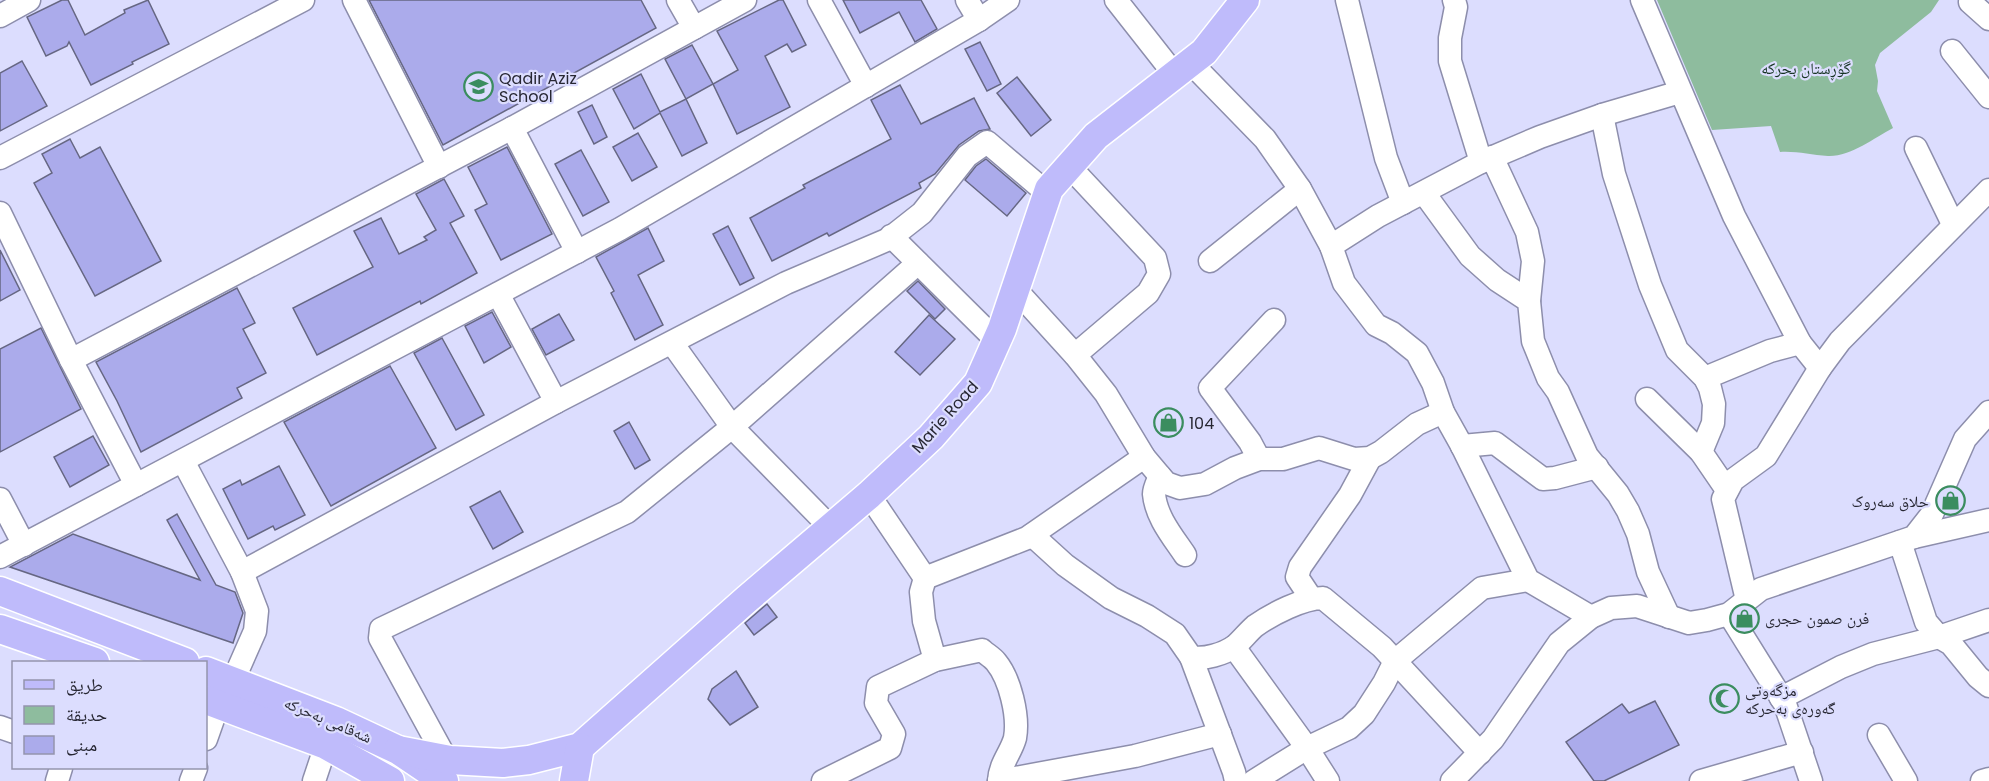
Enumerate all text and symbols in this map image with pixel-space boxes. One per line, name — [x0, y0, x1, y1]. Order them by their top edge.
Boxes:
park label: گۆڕستان بحركه‌ — [1761, 57, 1851, 81]
place label: Qadir Aziz School — [499, 67, 577, 108]
school or university icon: Qadir Aziz School — [462, 71, 494, 103]
street label: Marie Road — [906, 376, 984, 458]
shop icon: 104 — [1152, 407, 1184, 439]
place label: 104 — [1189, 412, 1214, 435]
shop icon: حلاق سەروک — [1934, 485, 1966, 517]
place label: حلاق سەروک — [1851, 490, 1929, 513]
shop icon: فرن صمون حجری — [1728, 602, 1760, 634]
place label: فرن صمون حجری — [1765, 607, 1869, 630]
legend — [12, 661, 207, 769]
text: طريق — [66, 672, 103, 697]
place label: مزگەوتی گەورەی بەحرکە — [1745, 679, 1836, 720]
mosque icon: مزگەوتی گەورەی بەحرکە — [1708, 683, 1740, 715]
street label: شەقامی بەحرکە — [281, 691, 375, 749]
text: حديقة — [66, 702, 107, 727]
text: مبنى — [66, 732, 97, 757]

